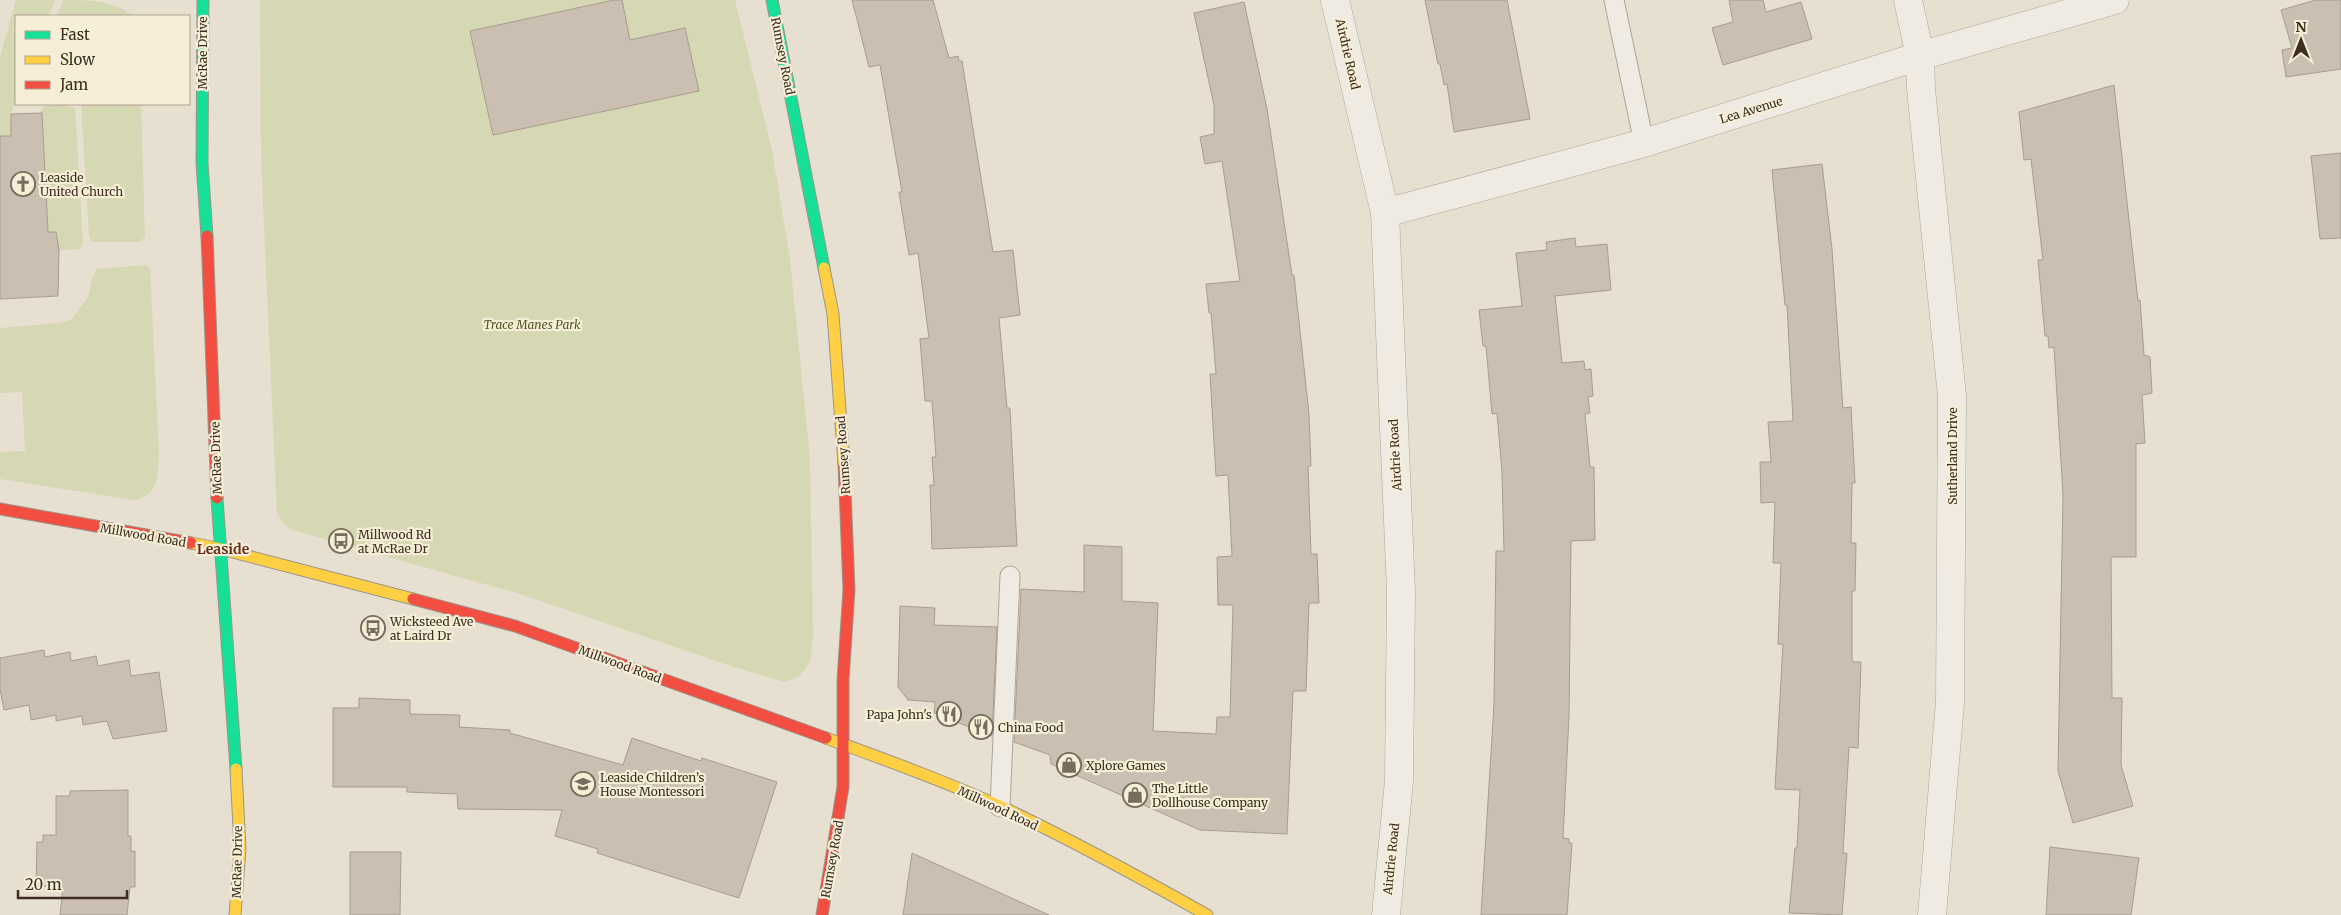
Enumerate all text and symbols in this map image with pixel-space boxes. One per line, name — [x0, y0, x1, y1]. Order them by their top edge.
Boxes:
legend — [15, 15, 190, 105]
north arrow — [2276, 15, 2326, 65]
street label: Rumsey Road — [768, 16, 798, 96]
street label: Airdrie Road — [1332, 16, 1363, 91]
street label: McRae Drive — [195, 17, 210, 89]
text: N — [2295, 18, 2307, 36]
text: Fast — [60, 25, 90, 44]
text: Slow — [60, 50, 95, 69]
text: Jam — [59, 75, 88, 94]
street label: Lea Avenue — [1718, 93, 1784, 127]
place label: Leaside United Church — [40, 170, 123, 199]
church icon: Leaside United Church — [10, 171, 36, 197]
park label: Trace Manes Park — [484, 317, 581, 332]
street label: Sutherland Drive — [1945, 407, 1960, 505]
street label: Rumsey Road — [833, 415, 853, 495]
street label: Airdrie Road — [1386, 419, 1404, 492]
street label: McRae Drive — [207, 421, 225, 495]
street label: Millwood Road — [99, 520, 187, 550]
place label: Millwood Rd at McRae Dr — [358, 527, 431, 556]
bus stop icon: Millwood Rd at McRae Dr — [328, 528, 354, 554]
district label: Leaside — [197, 540, 250, 558]
place label: Wicksteed Ave at Laird Dr — [389, 614, 473, 643]
bus stop icon: Wicksteed Ave at Laird Dr — [360, 615, 386, 641]
street label: Millwood Road — [577, 642, 663, 686]
restaurant icon: Papa John's — [936, 701, 962, 727]
place label: Papa John's — [866, 707, 932, 722]
restaurant icon: China Food — [968, 714, 994, 740]
place label: China Food — [998, 720, 1064, 735]
shop icon: Xplore Games — [1056, 752, 1082, 778]
place label: Xplore Games — [1086, 758, 1166, 773]
place label: Leaside Children’s House Montessori — [600, 770, 705, 799]
school or university icon: Leaside Children’s House Montessori — [570, 771, 596, 797]
place label: The Little Dollhouse Company — [1152, 781, 1268, 810]
shop icon: The Little Dollhouse Company — [1122, 782, 1148, 808]
street label: Millwood Road — [955, 783, 1041, 833]
street label: Rumsey Road — [818, 819, 846, 899]
street label: Airdrie Road — [1380, 822, 1402, 897]
street label: McRae Drive — [229, 825, 245, 899]
scale bar — [18, 868, 126, 900]
text: 20 m — [25, 875, 62, 894]

